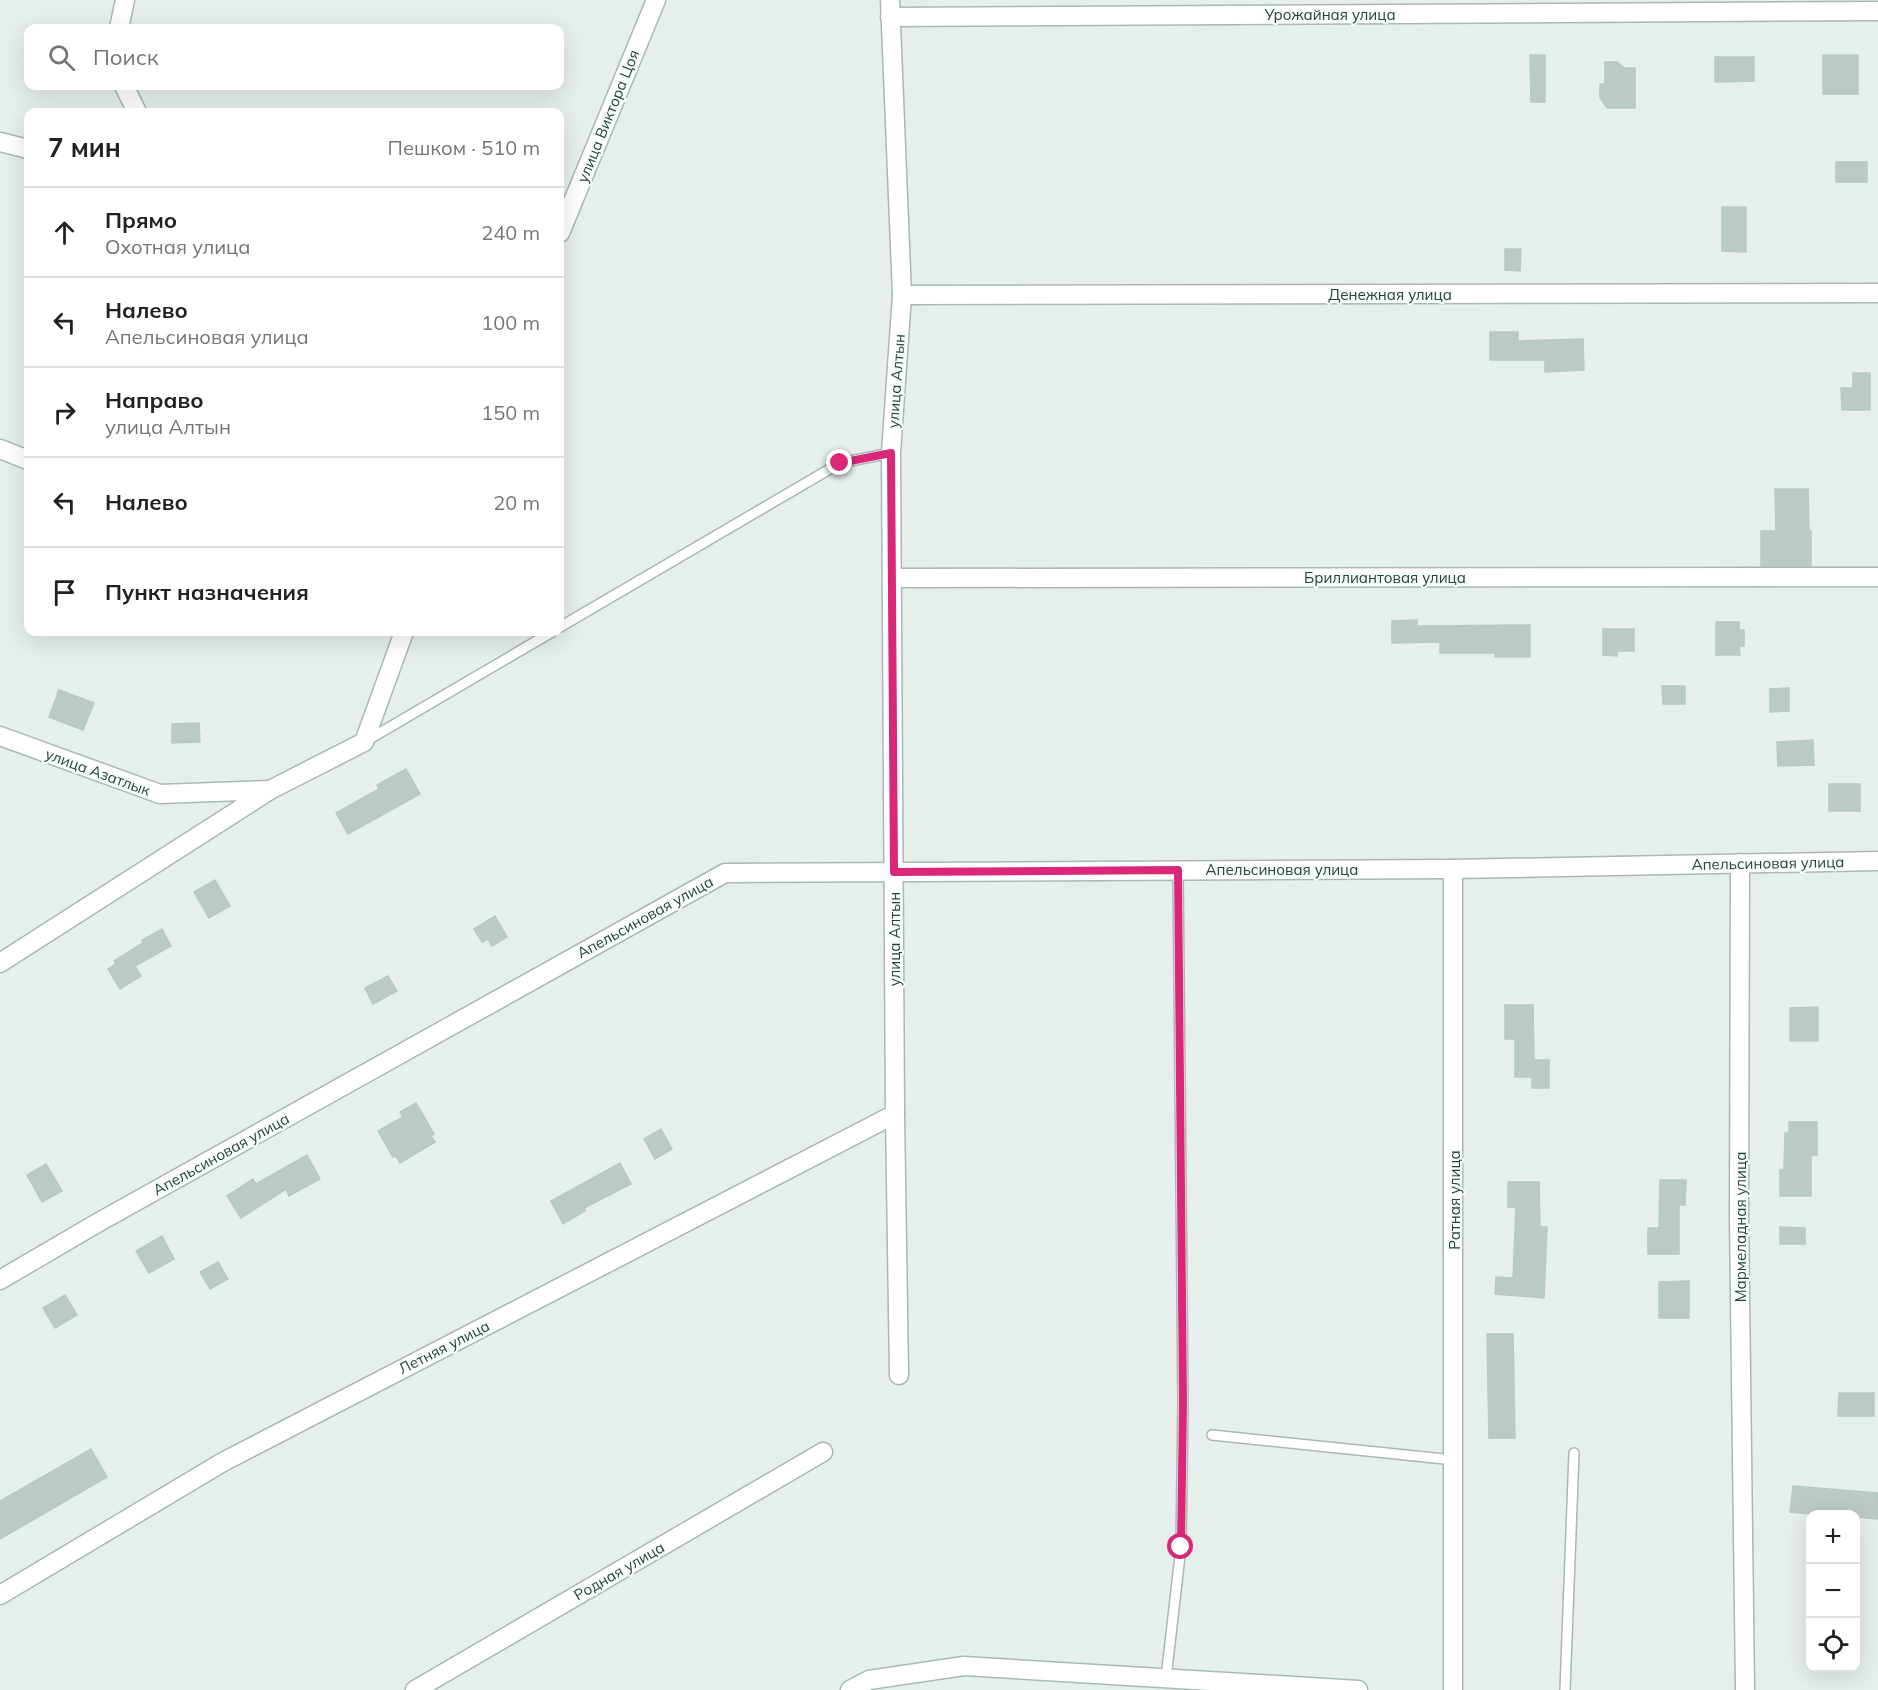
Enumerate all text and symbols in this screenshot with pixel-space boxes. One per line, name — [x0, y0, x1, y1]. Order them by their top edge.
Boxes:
street label: Урожайная улица — [1263, 5, 1396, 24]
search box — [24, 24, 564, 90]
icon: search — [45, 41, 78, 74]
text: Поиск — [93, 43, 159, 71]
street label: улица Виктора Цоя — [573, 47, 643, 185]
text: 7 мин — [48, 131, 121, 164]
text: Пешком · 510 m — [388, 135, 540, 160]
text: Прямо — [105, 206, 177, 234]
icon: ahead — [48, 216, 81, 249]
text: 240 m — [481, 220, 540, 245]
text: Охотная улица — [105, 234, 250, 259]
street label: Денежная улица — [1328, 285, 1452, 304]
text: Налево — [105, 296, 188, 324]
icon: left — [48, 306, 81, 339]
text: 100 m — [481, 310, 540, 335]
text: Апельсиновая улица — [105, 324, 309, 349]
street label: улица Алтын — [883, 333, 909, 429]
text: Направо — [105, 386, 203, 414]
icon: right — [48, 396, 81, 429]
text: 150 m — [481, 400, 540, 425]
text: улица Алтын — [105, 414, 231, 439]
route end — [826, 449, 852, 475]
icon: left — [48, 486, 81, 519]
text: Налево — [105, 488, 188, 516]
text: 20 m — [493, 490, 540, 515]
street label: Бриллиантовая улица — [1304, 568, 1466, 587]
icon: arrive — [48, 576, 81, 609]
text: Пункт назначения — [105, 578, 309, 606]
street label: улица Азатлык — [43, 744, 154, 800]
street label: Апельсиновая улица — [1691, 852, 1845, 874]
street label: Апельсиновая улица — [1206, 860, 1358, 879]
street label: Апельсиновая улица — [574, 872, 716, 962]
street label: улица Алтын — [885, 892, 904, 986]
street label: Апельсиновая улица — [150, 1109, 292, 1199]
street label: Ратная улица — [1445, 1150, 1464, 1250]
street label: Мармеладная улица — [1731, 1152, 1750, 1302]
street label: Летняя улица — [395, 1316, 493, 1378]
map controls — [1806, 1510, 1860, 1672]
button: + — [1806, 1510, 1860, 1564]
route start — [1167, 1533, 1193, 1559]
street label: Родная улица — [570, 1537, 668, 1605]
button: − — [1806, 1564, 1860, 1618]
button: locate — [1806, 1618, 1860, 1672]

